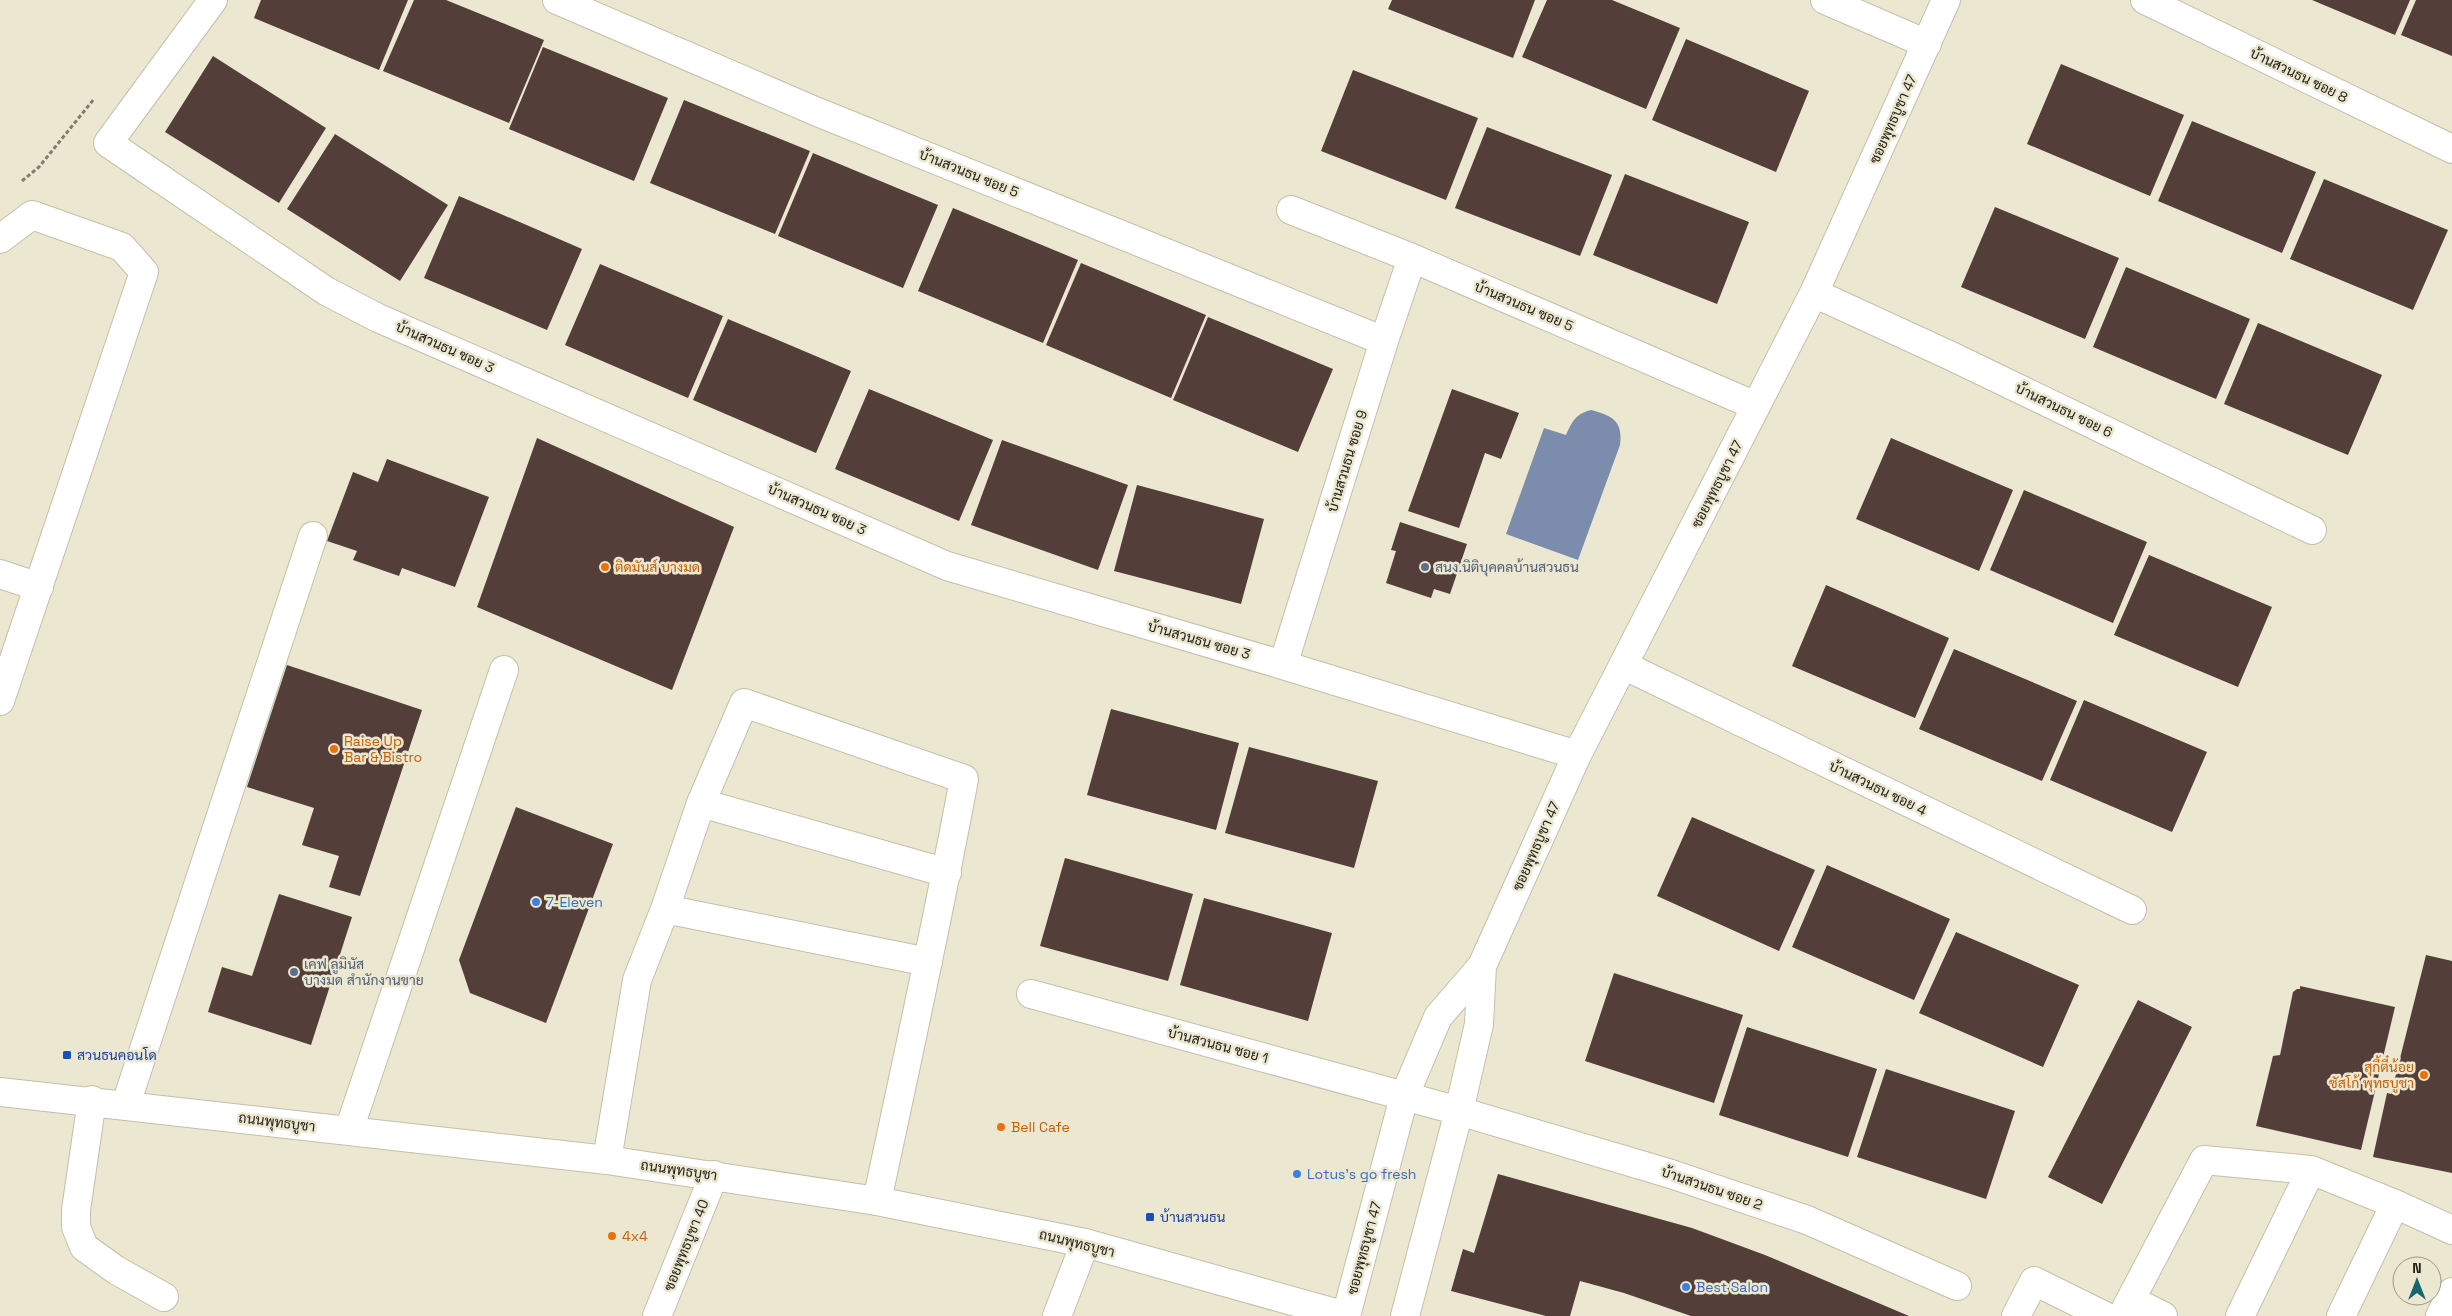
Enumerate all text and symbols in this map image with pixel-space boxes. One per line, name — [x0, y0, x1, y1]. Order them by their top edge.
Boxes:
street label: บ้านสวนธน ซอย 8 — [2247, 44, 2351, 106]
street label: ซอยพุทธบูชา 47 — [1865, 71, 1922, 167]
street label: บ้านสวนธน ซอย 5 — [917, 145, 1021, 201]
street label: บ้านสวนธน ซอย 5 — [1472, 277, 1576, 335]
street label: บ้านสวนธน ซอย 3 — [393, 317, 497, 377]
street label: บ้านสวนธน ซอย 6 — [2012, 379, 2116, 441]
street label: บ้านสวนธน ซอย 9 — [1323, 408, 1371, 514]
street label: ซอยพุทธบูชา 47 — [1687, 437, 1748, 531]
street label: บ้านสวนธน ซอย 3 — [765, 479, 869, 539]
place label: ติดมันส์ บางมด — [615, 558, 700, 576]
place label: สนง.นิติบุคคลบ้านสวนธน — [1435, 558, 1579, 577]
marker: ติดมันส์ บางมด — [599, 561, 611, 573]
marker: สนง.นิติบุคคลบ้านสวนธน — [1419, 561, 1431, 573]
street label: บ้านสวนธน ซอย 3 — [1146, 617, 1252, 663]
place label: Raise Up Bar & Bistro — [344, 732, 422, 766]
marker: Raise Up Bar & Bistro — [328, 743, 340, 755]
street label: บ้านสวนธน ซอย 4 — [1826, 757, 1930, 819]
street label: ซอยพุทธบูชา 47 — [1508, 798, 1565, 894]
place label: 7-Eleven — [546, 893, 603, 911]
marker: 7-Eleven — [530, 896, 542, 908]
place label: เคฟ ลูมินัส บางมด สำนักงานขาย — [304, 955, 424, 989]
marker: เคฟ ลูมินัส บางมด สำนักงานขาย — [288, 966, 300, 978]
street label: บ้านสวนธน ซอย 1 — [1166, 1023, 1270, 1067]
place label: สวนธนคอนโด — [77, 1046, 157, 1064]
marker: สวนธนคอนโด — [61, 1049, 73, 1061]
place label: สุกี้ตี๋น้อย ซัสโก้ พุทธบูชา — [2329, 1055, 2414, 1093]
marker: สุกี้ตี๋น้อย ซัสโก้ พุทธบูชา — [2418, 1069, 2430, 1081]
street label: ถนนพุทธบูชา — [237, 1108, 316, 1137]
place label: Bell Cafe — [1011, 1118, 1070, 1136]
marker: Bell Cafe — [995, 1121, 1007, 1133]
street label: ถนนพุทธบูชา — [639, 1156, 718, 1185]
street label: บ้านสวนธน ซอย 2 — [1659, 1162, 1765, 1214]
place label: Lotus's go fresh — [1307, 1165, 1416, 1183]
marker: Lotus's go fresh — [1291, 1168, 1303, 1180]
street label: ซอยพุทธบูชา 40 — [659, 1196, 714, 1294]
street label: ซอยพุทธบูชา 47 — [1343, 1199, 1386, 1297]
place label: บ้านสวนธน — [1160, 1208, 1226, 1226]
marker: บ้านสวนธน — [1144, 1211, 1156, 1223]
street label: ถนนพุทธบูชา — [1037, 1225, 1117, 1262]
place label: 4x4 — [622, 1227, 648, 1245]
marker: 4x4 — [606, 1230, 618, 1242]
north arrow — [2392, 1256, 2442, 1306]
text: N — [2412, 1259, 2422, 1277]
place label: Best Salon — [1696, 1278, 1768, 1296]
marker: Best Salon — [1680, 1281, 1692, 1293]

